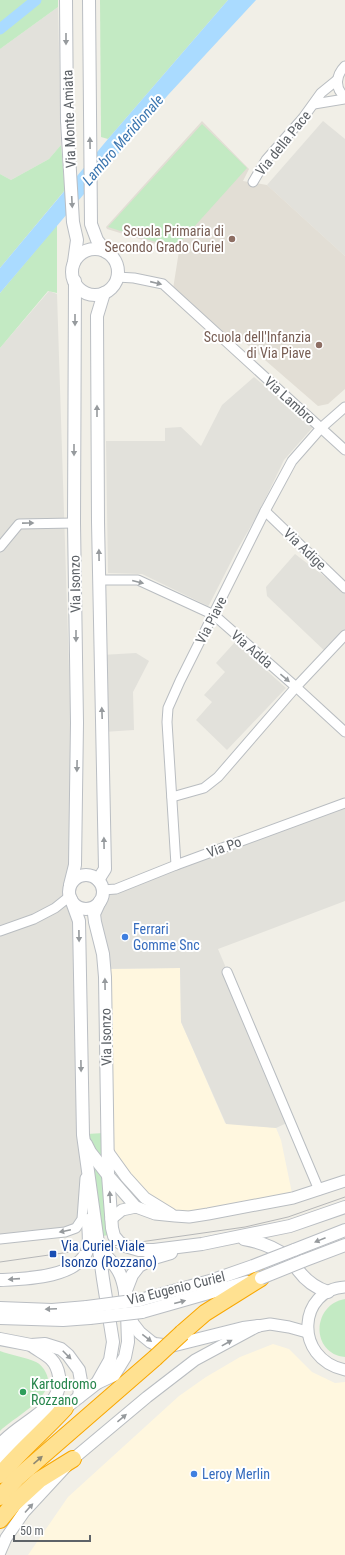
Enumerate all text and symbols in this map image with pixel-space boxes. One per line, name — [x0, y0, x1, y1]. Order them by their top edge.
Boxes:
one-way arrow — [63, 33, 70, 45]
street label: Via Monte Amiata — [59, 69, 79, 169]
water label: Lambro Meridionale — [79, 91, 168, 189]
street label: Via della Pace — [252, 107, 314, 178]
one-way arrow — [87, 136, 93, 149]
one-way arrow — [69, 196, 75, 209]
place label: Scuola Primaria di Secondo Grado Curiel — [105, 223, 224, 255]
marker: Scuola Primaria di Secondo Grado Curiel — [227, 234, 237, 244]
one-way arrow — [149, 280, 162, 286]
one-way arrow — [72, 314, 78, 327]
place label: Scuola dell'Infanzia di Via Piave — [204, 329, 311, 361]
marker: Scuola dell'Infanzia di Via Piave — [314, 340, 324, 350]
street label: Via Lambro — [261, 373, 319, 427]
one-way arrow — [94, 404, 100, 417]
one-way arrow — [71, 444, 78, 456]
one-way arrow — [22, 520, 34, 527]
street label: Via Adige — [280, 525, 330, 573]
one-way arrow — [96, 548, 102, 561]
street label: Via Isonzo — [66, 555, 84, 613]
one-way arrow — [132, 579, 145, 585]
street label: Via Piave — [192, 593, 230, 646]
street label: Via Adda — [228, 627, 276, 671]
one-way arrow — [73, 630, 79, 643]
one-way arrow — [280, 673, 290, 682]
one-way arrow — [99, 707, 106, 719]
one-way arrow — [73, 760, 80, 772]
street label: Via Po — [204, 833, 244, 861]
one-way arrow — [101, 836, 107, 849]
place label: Ferrari Gomme Snc — [133, 921, 200, 953]
one-way arrow — [76, 930, 82, 943]
marker: Ferrari Gomme Snc — [120, 932, 130, 942]
one-way arrow — [102, 977, 108, 990]
street label: Via Isonzo — [97, 1008, 115, 1066]
one-way arrow — [78, 1060, 85, 1072]
one-way arrow — [106, 1191, 113, 1204]
one-way arrow — [59, 1229, 71, 1235]
one-way arrow — [314, 1237, 325, 1243]
place label: Via Curiel Viale Isonzo (Rozzano) — [61, 1238, 157, 1271]
marker: Via Curiel Viale Isonzo (Rozzano) — [48, 1249, 58, 1259]
street label: Via Eugenio Curiel — [125, 1268, 227, 1308]
one-way arrow — [8, 1275, 20, 1282]
one-way arrow — [174, 1298, 186, 1304]
one-way arrow — [45, 1306, 57, 1313]
one-way arrow — [142, 1334, 153, 1343]
one-way arrow — [222, 1339, 233, 1346]
one-way arrow — [62, 1350, 72, 1360]
place label: Kartodromo Rozzano — [31, 1376, 97, 1408]
marker: Kartodromo Rozzano — [18, 1387, 28, 1397]
one-way arrow — [116, 1413, 127, 1422]
one-way arrow — [33, 1456, 43, 1465]
place label: Leroy Merlin — [202, 1466, 270, 1482]
marker: Leroy Merlin — [189, 1469, 199, 1479]
one-way arrow — [24, 1503, 33, 1513]
scale bar — [14, 1517, 90, 1543]
text: 50 m — [20, 1524, 44, 1538]

